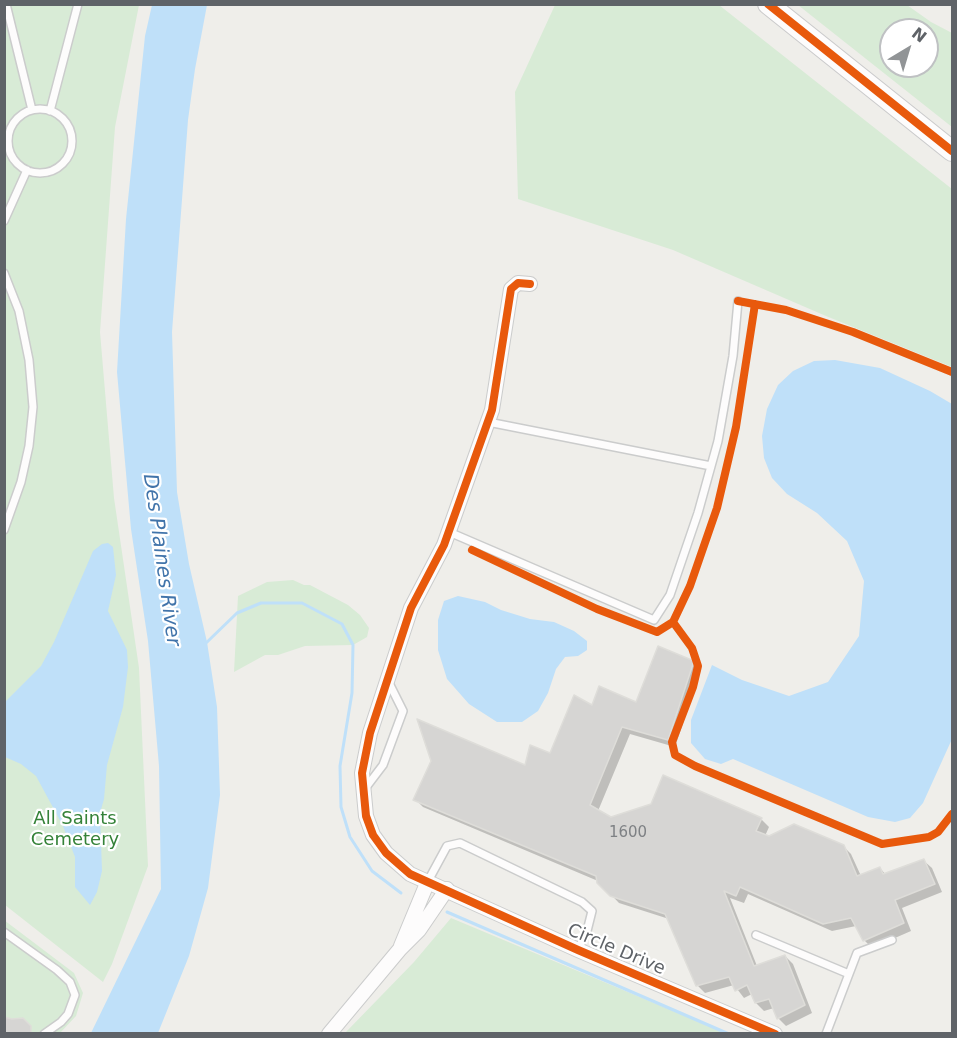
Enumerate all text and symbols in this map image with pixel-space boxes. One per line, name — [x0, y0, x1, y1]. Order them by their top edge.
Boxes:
north arrow — [879, 18, 939, 78]
text: N — [908, 23, 930, 47]
water label: Des Plaines River — [137, 472, 185, 648]
park label: All Saints Cemetery — [31, 808, 119, 850]
house number: 1600 — [609, 824, 647, 842]
street label: Circle Drive — [564, 920, 668, 980]

